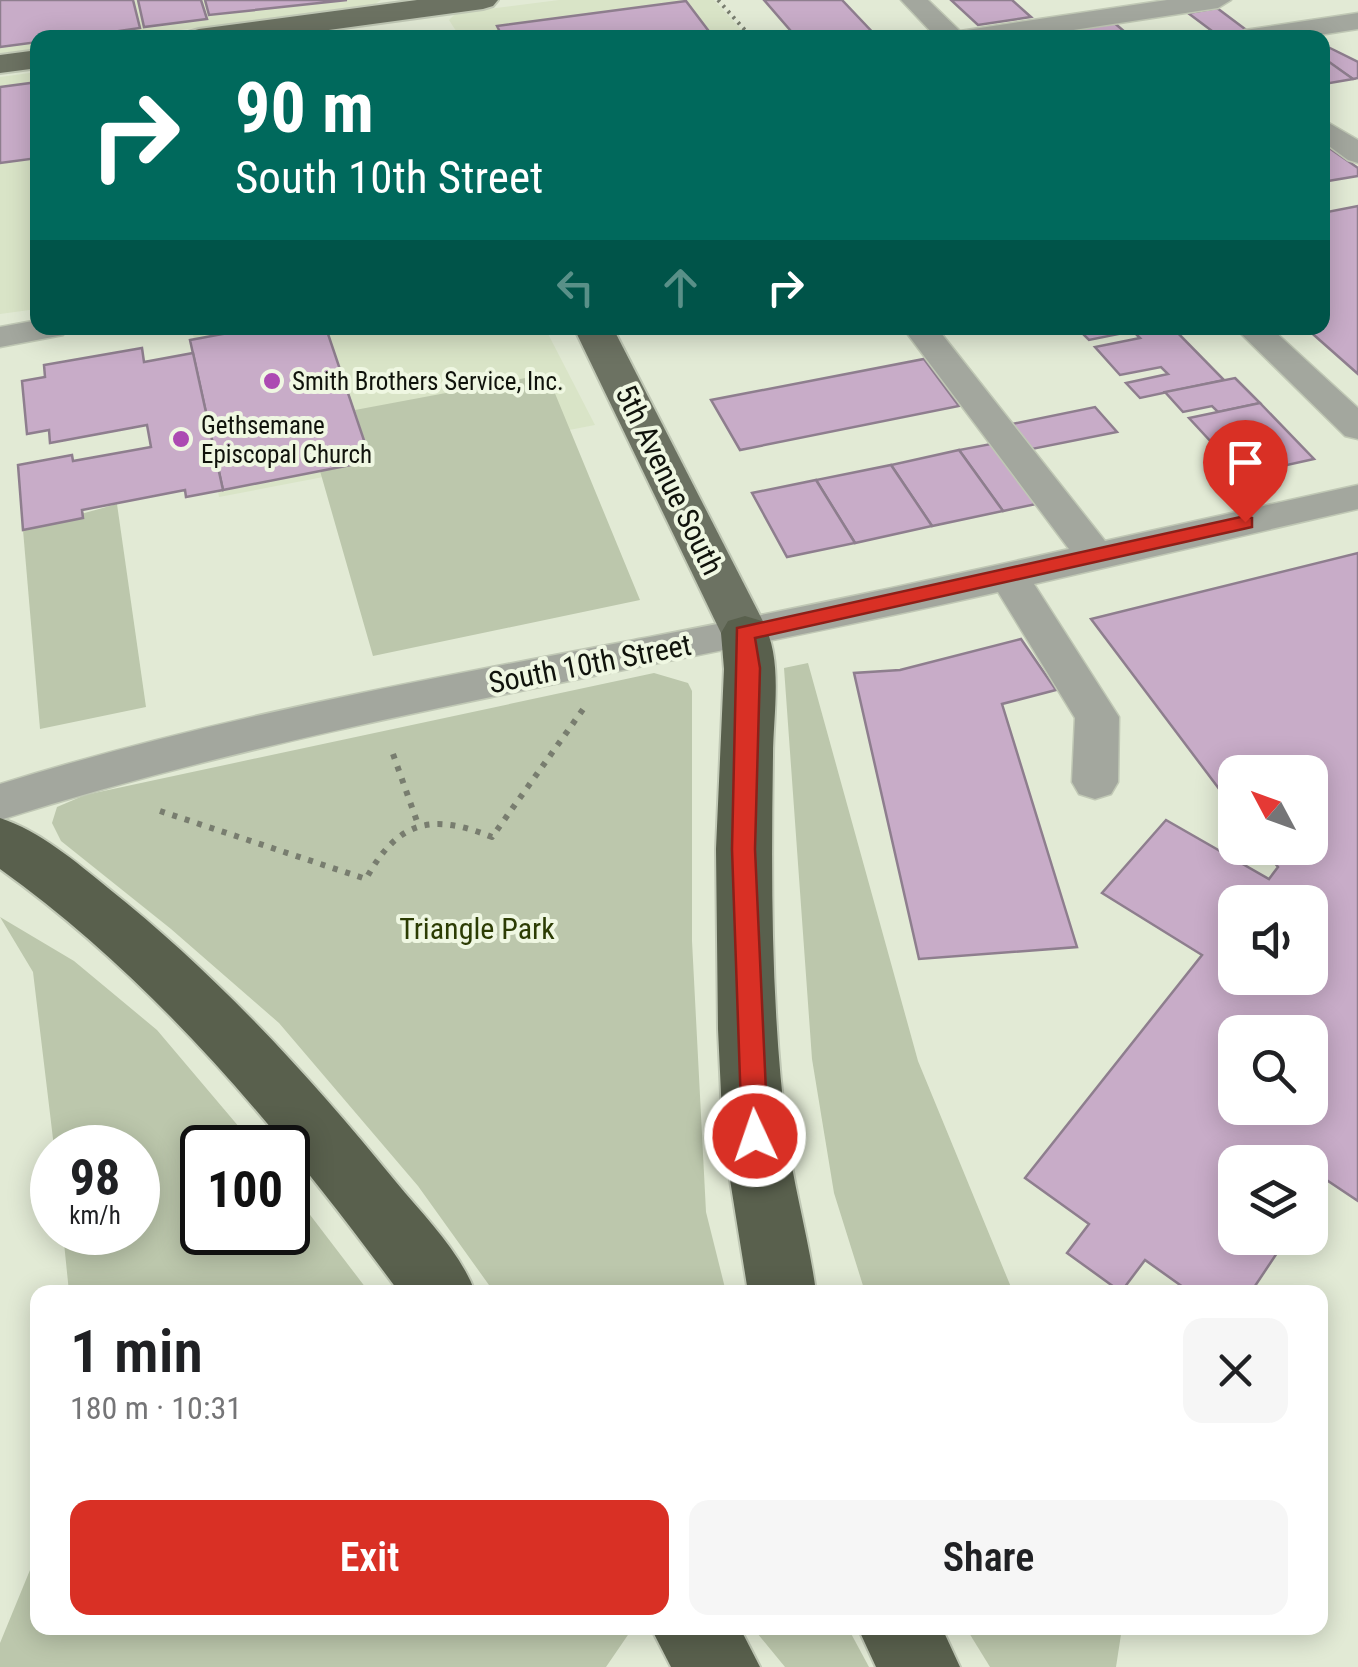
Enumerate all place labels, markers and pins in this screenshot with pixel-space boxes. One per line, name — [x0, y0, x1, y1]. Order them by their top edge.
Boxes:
place label: Smith Brothers Service, Inc. — [292, 367, 564, 396]
marker: Smith Brothers Service, Inc. — [261, 370, 283, 392]
place label: Gethsemane Episcopal Church — [201, 411, 372, 469]
pin — [1203, 420, 1288, 523]
marker: Gethsemane Episcopal Church — [170, 428, 192, 450]

